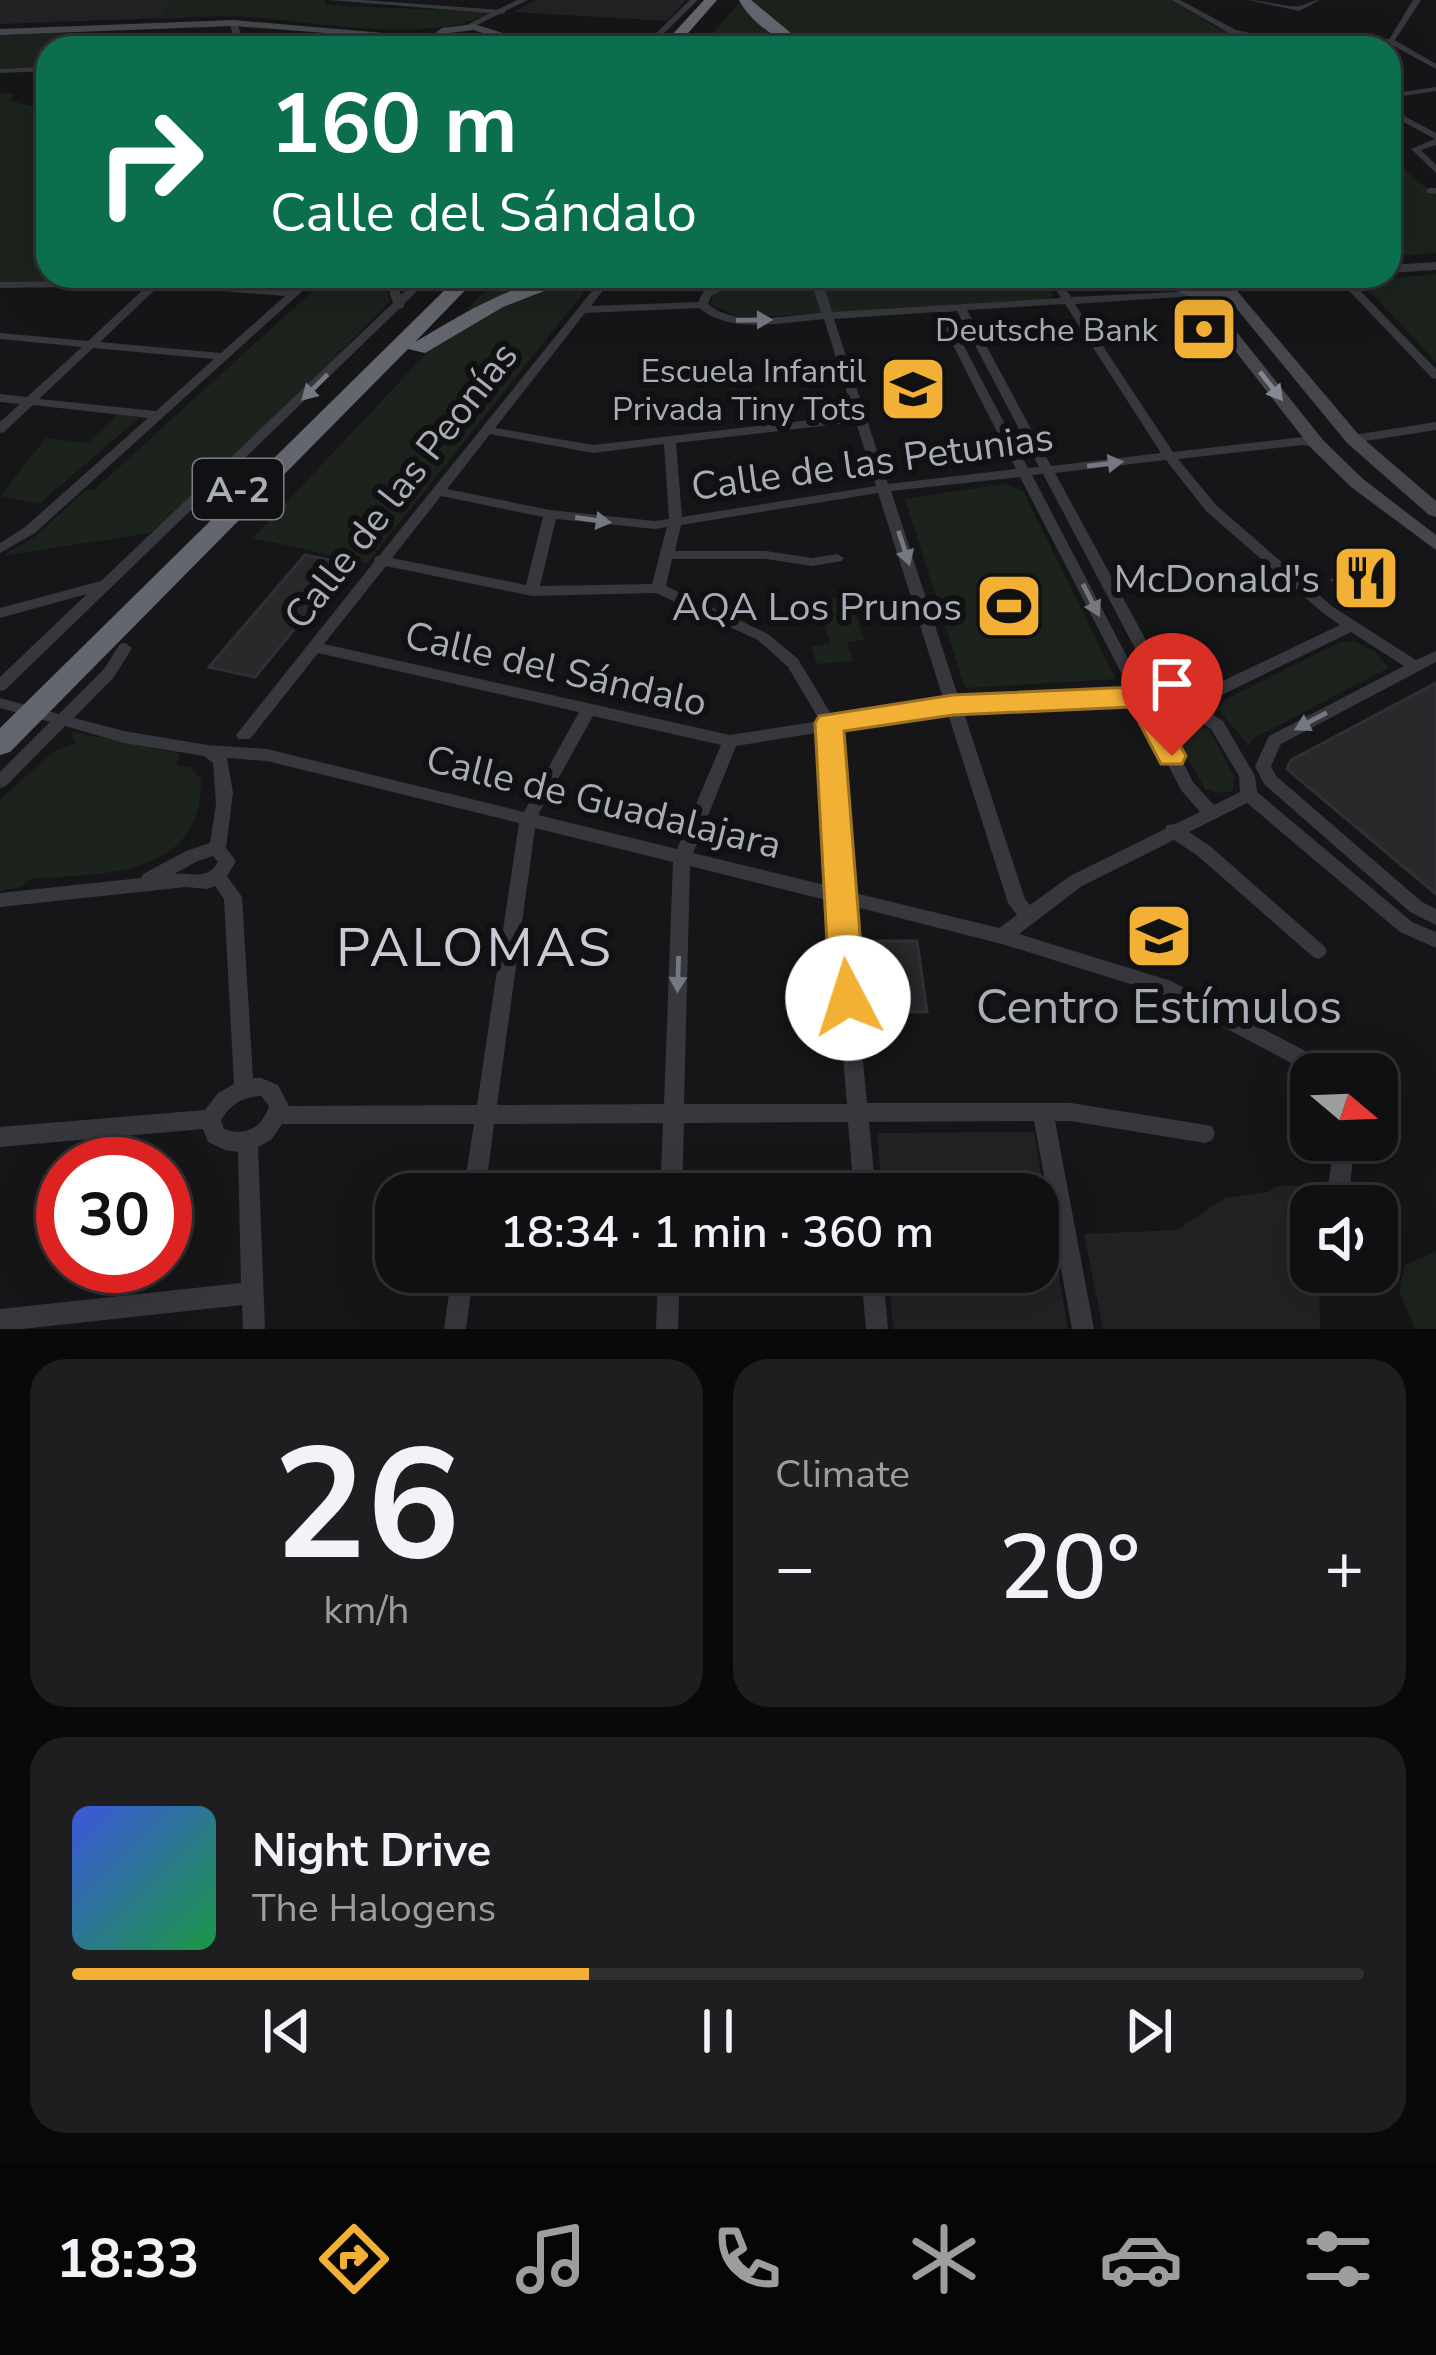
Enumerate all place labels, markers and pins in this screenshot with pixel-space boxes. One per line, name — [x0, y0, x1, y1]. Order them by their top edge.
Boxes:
bank icon: Deutsche Bank — [1169, 294, 1239, 364]
place label: Deutsche Bank — [935, 308, 1158, 353]
place label: Escuela Infantil Privada Tiny Tots — [612, 349, 866, 432]
school or university icon: Escuela Infantil Privada Tiny Tots — [878, 354, 948, 424]
restaurant icon: McDonald's — [1331, 543, 1401, 613]
place label: McDonald's — [1114, 553, 1320, 606]
sports icon: AQA Los Prunos — [974, 571, 1044, 641]
place label: AQA Los Prunos — [672, 581, 962, 634]
pin — [1121, 633, 1223, 756]
school or university icon: Centro Estímulos — [1124, 901, 1194, 971]
place label: Centro Estímulos — [976, 974, 1342, 1040]

